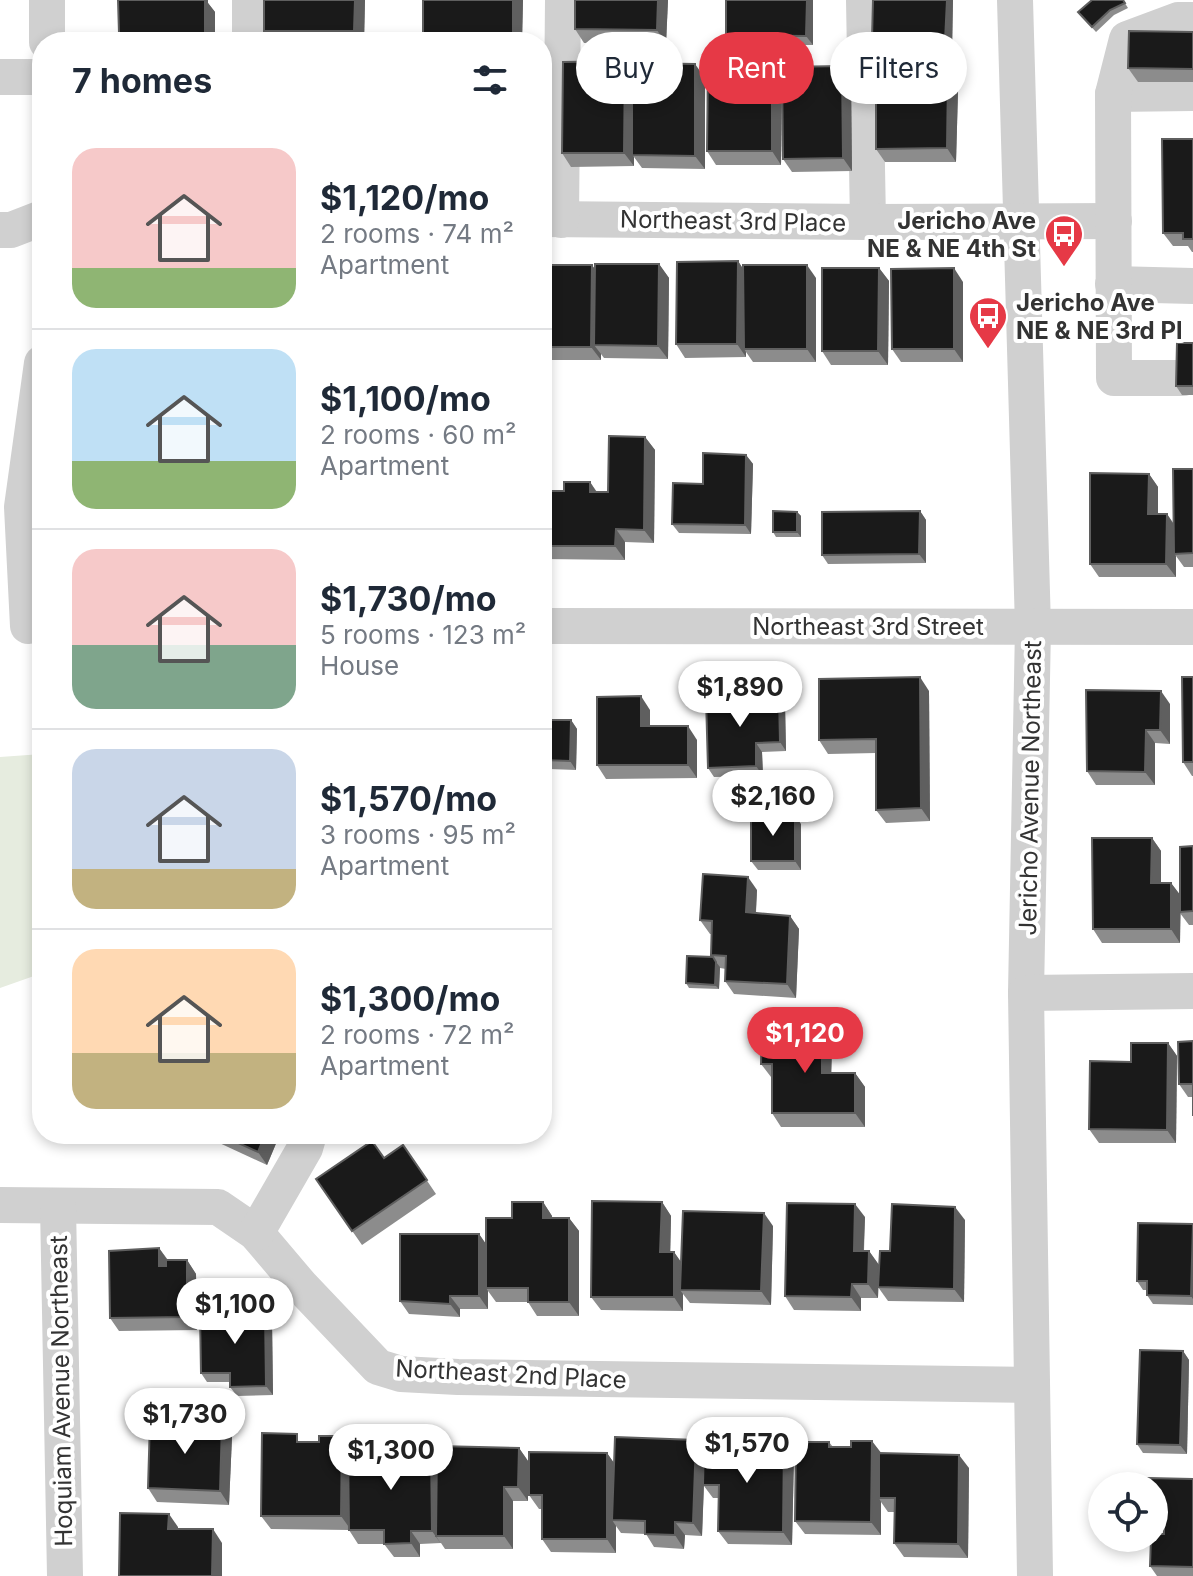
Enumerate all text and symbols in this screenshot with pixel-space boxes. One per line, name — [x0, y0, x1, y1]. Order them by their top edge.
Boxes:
chip: Buy — [576, 32, 683, 104]
chip: Rent — [699, 32, 814, 104]
chip: Filters — [830, 32, 967, 104]
icon: filters — [468, 58, 512, 102]
text: 7 homes — [72, 60, 212, 101]
text: $1,120/mo — [320, 177, 489, 218]
icon: home — [136, 180, 232, 276]
street label: Northeast 3rd Place — [620, 205, 846, 237]
place label: Jericho Ave NE & NE 4th St — [867, 206, 1036, 263]
bus stop icon: Jericho Ave NE & NE 4th St — [1043, 213, 1085, 268]
text: 2 rooms · 74 m² — [320, 218, 514, 249]
text: Apartment — [320, 249, 449, 280]
place label: Jericho Ave NE & NE 3rd Pl — [1016, 288, 1182, 345]
bus stop icon: Jericho Ave NE & NE 3rd Pl — [967, 295, 1009, 350]
text: $1,100/mo — [320, 378, 491, 419]
icon: home — [136, 381, 232, 477]
text: 2 rooms · 60 m² — [320, 419, 516, 450]
text: Apartment — [320, 450, 449, 481]
text: $1,730/mo — [320, 578, 497, 619]
icon: home — [136, 581, 232, 677]
street label: Northeast 3rd Street — [752, 612, 984, 641]
text: 5 rooms · 123 m² — [320, 619, 526, 650]
street label: Jericho Avenue Northeast — [1013, 640, 1047, 936]
text: House — [320, 650, 399, 681]
pin: $1,890 — [675, 661, 805, 729]
text: $1,890 — [696, 671, 784, 702]
pin: $2,160 — [708, 770, 838, 838]
text: $1,570/mo — [320, 778, 497, 819]
text: $2,160 — [730, 780, 816, 811]
icon: home — [136, 781, 232, 877]
text: 3 rooms · 95 m² — [320, 819, 516, 850]
text: Apartment — [320, 850, 449, 881]
text: $1,300/mo — [320, 978, 500, 1019]
icon: home — [136, 981, 232, 1077]
pin: $1,120 — [740, 1007, 870, 1075]
text: $1,120 — [765, 1017, 845, 1048]
text: 2 rooms · 72 m² — [320, 1019, 514, 1050]
text: Apartment — [320, 1050, 449, 1081]
street label: Hoquiam Avenue Northeast — [44, 1235, 78, 1547]
pin: $1,100 — [170, 1278, 300, 1346]
text: $1,100 — [195, 1288, 275, 1319]
street label: Northeast 2nd Place — [395, 1353, 627, 1395]
pin: $1,730 — [120, 1388, 250, 1456]
text: $1,730 — [142, 1398, 228, 1429]
pin: $1,570 — [682, 1417, 812, 1485]
pin: $1,300 — [326, 1424, 456, 1492]
text: $1,570 — [704, 1427, 790, 1458]
text: $1,300 — [347, 1434, 435, 1465]
map controls — [1088, 1472, 1168, 1552]
button: locate — [1088, 1472, 1168, 1552]

